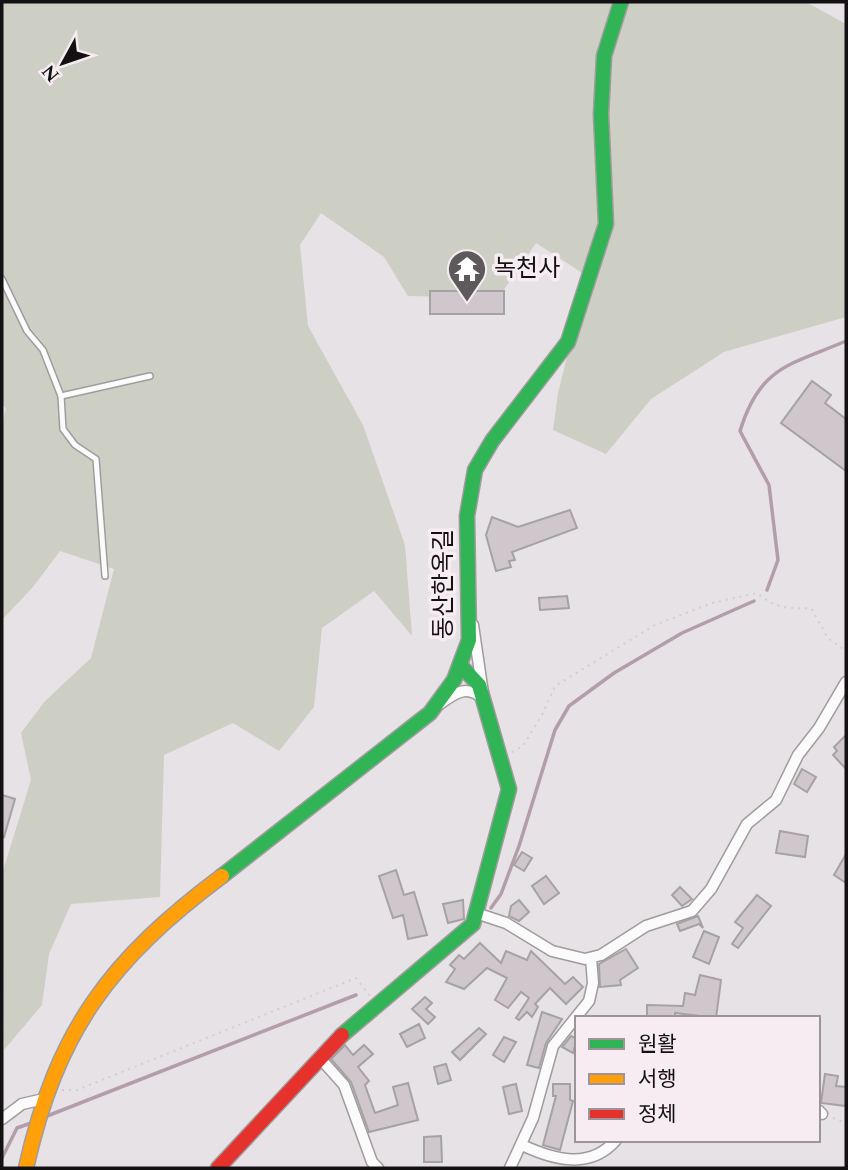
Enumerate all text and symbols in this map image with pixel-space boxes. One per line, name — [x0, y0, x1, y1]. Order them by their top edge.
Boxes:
north arrow — [28, 28, 98, 98]
text: N — [35, 58, 67, 88]
temple icon: 녹천사 — [446, 248, 488, 303]
place label: 녹천사 — [494, 251, 560, 287]
street label: 동산한옥길 — [426, 529, 462, 639]
legend — [575, 1016, 820, 1142]
text: 원활 — [638, 1029, 677, 1061]
text: 서행 — [638, 1064, 677, 1096]
text: 정체 — [638, 1099, 677, 1131]

